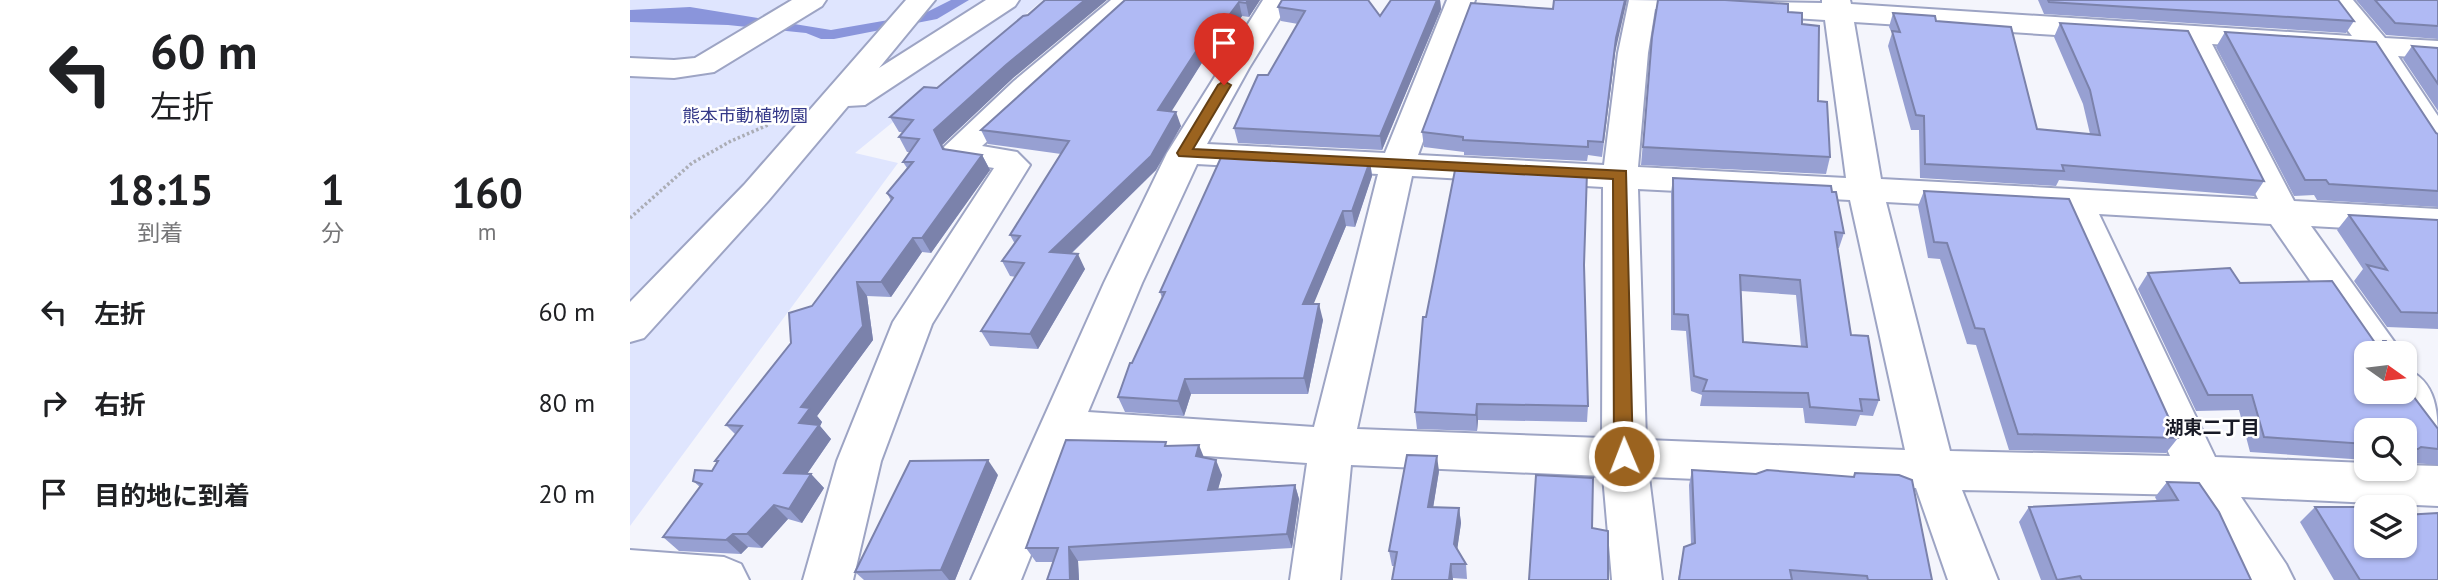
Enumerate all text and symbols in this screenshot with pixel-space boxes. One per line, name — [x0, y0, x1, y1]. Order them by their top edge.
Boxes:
pin — [1194, 13, 1254, 85]
text: 60 m — [150, 19, 257, 83]
icon: arrive — [1205, 24, 1243, 62]
icon: left — [35, 28, 126, 119]
text: 左折 — [150, 85, 214, 127]
park label: 熊本市動植物園 — [682, 104, 808, 127]
text: 18:15 — [107, 162, 214, 217]
text: 1 — [321, 162, 344, 217]
text: 160 — [451, 165, 523, 220]
text: m — [478, 217, 497, 246]
text: 到着 — [137, 218, 183, 247]
text: 分 — [321, 218, 344, 247]
icon: left — [35, 293, 73, 331]
text: 60 m — [539, 295, 595, 328]
text: 左折 — [94, 297, 146, 330]
north arrow — [2354, 341, 2417, 404]
map controls — [2354, 341, 2417, 558]
icon: right — [35, 384, 73, 422]
text: 80 m — [539, 386, 595, 419]
text: 右折 — [94, 388, 146, 421]
district label: 湖東二丁目 — [2164, 415, 2260, 439]
button: search — [2354, 418, 2417, 481]
position arrow — [1587, 419, 1661, 493]
icon: arrive — [35, 475, 73, 513]
text: 20 m — [539, 477, 595, 510]
text: 目的地に到着 — [94, 479, 250, 512]
button: layers — [2354, 495, 2417, 558]

